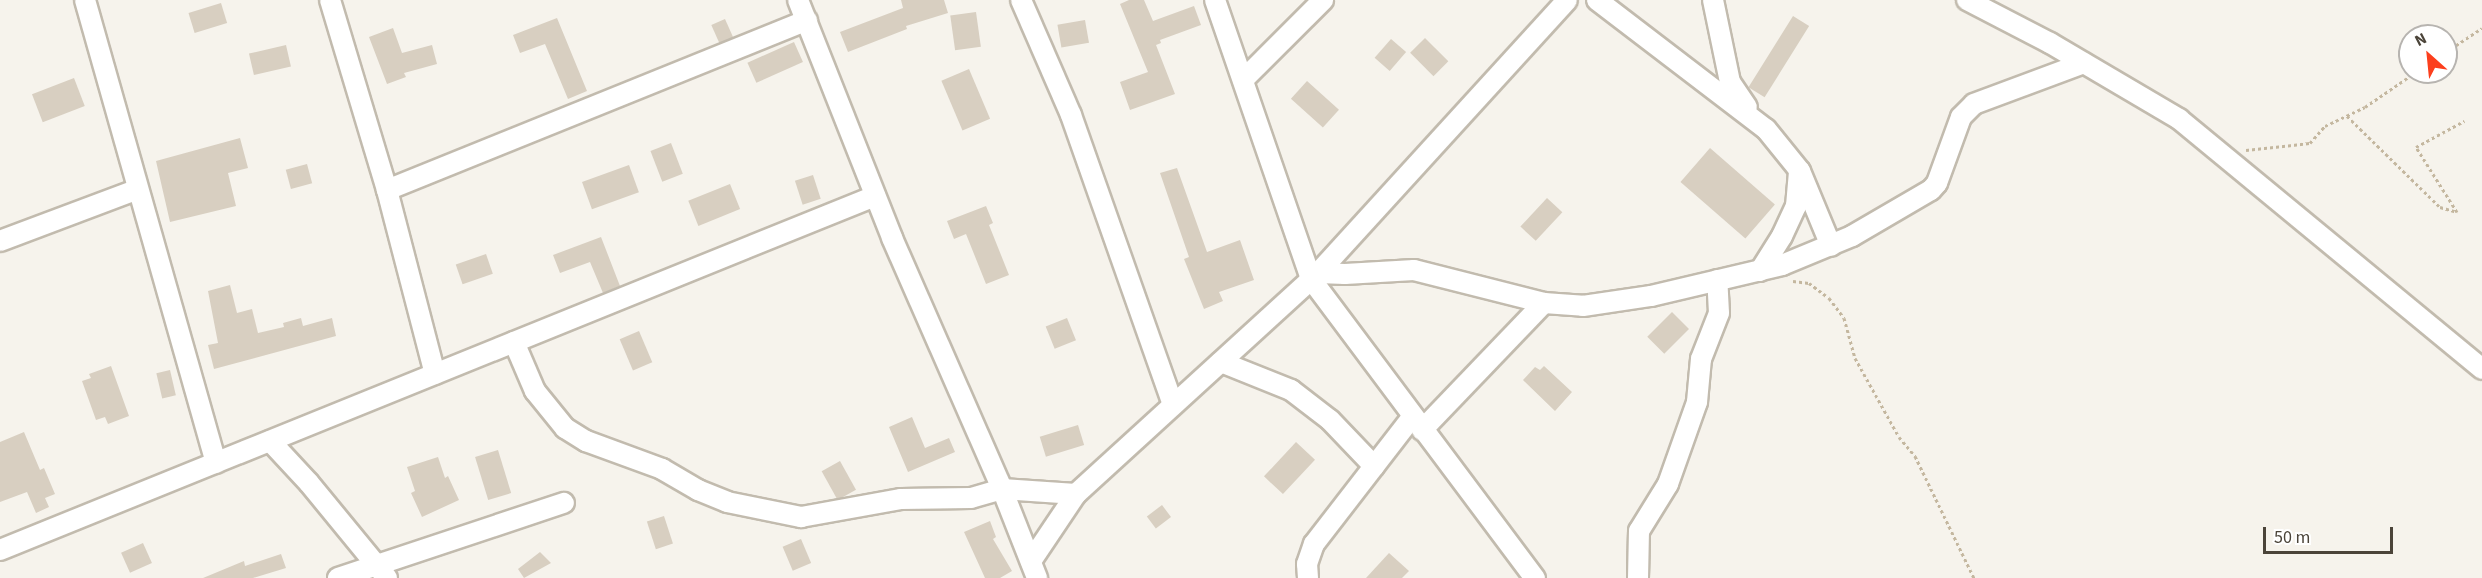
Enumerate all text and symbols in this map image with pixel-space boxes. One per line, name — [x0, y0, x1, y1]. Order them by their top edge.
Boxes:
north arrow — [2398, 24, 2458, 84]
text: N — [2411, 28, 2430, 52]
scale bar — [2266, 515, 2396, 553]
text: 50 m — [2274, 525, 2310, 550]

